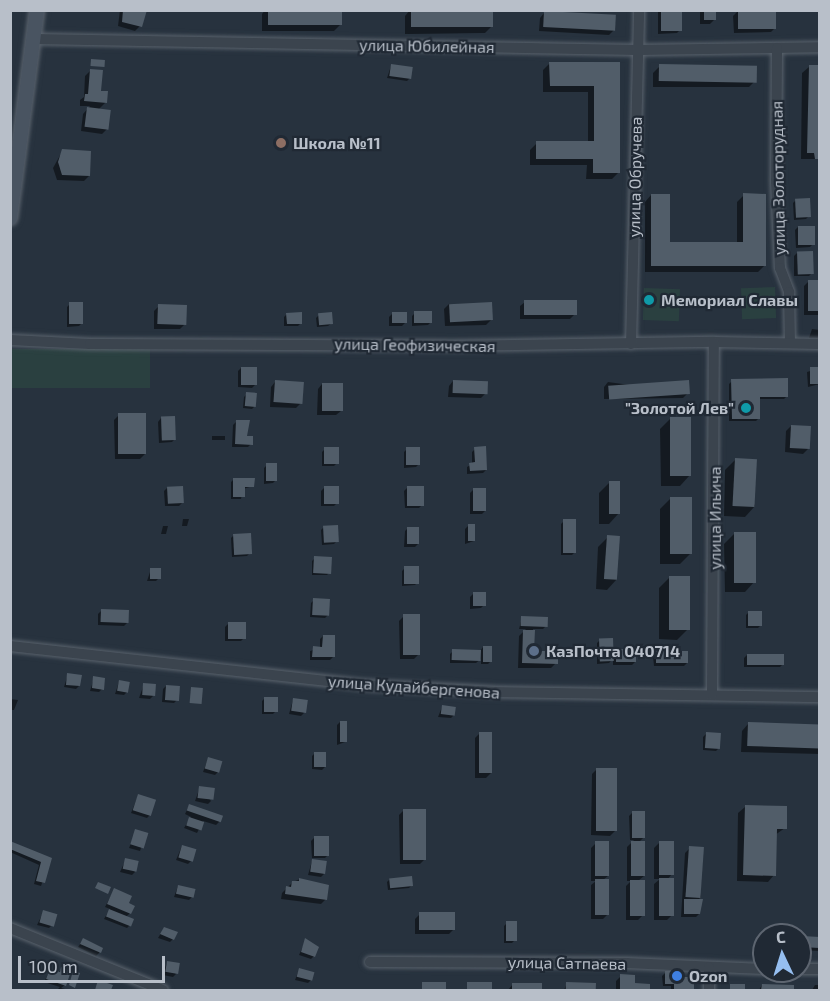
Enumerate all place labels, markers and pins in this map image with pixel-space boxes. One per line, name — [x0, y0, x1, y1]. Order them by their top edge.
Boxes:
place label: Школа №11 — [293, 133, 381, 153]
marker: Школа №11 — [274, 136, 288, 150]
place label: Мемориал Славы — [661, 290, 798, 310]
marker: Мемориал Славы — [642, 293, 656, 307]
place label: "Золотой Лев" — [625, 398, 734, 418]
marker: "Золотой Лев" — [739, 401, 753, 415]
place label: КазПочта 040714 — [546, 641, 680, 661]
marker: КазПочта 040714 — [527, 644, 541, 658]
place label: Ozon — [689, 966, 727, 986]
marker: Ozon — [670, 969, 684, 983]

